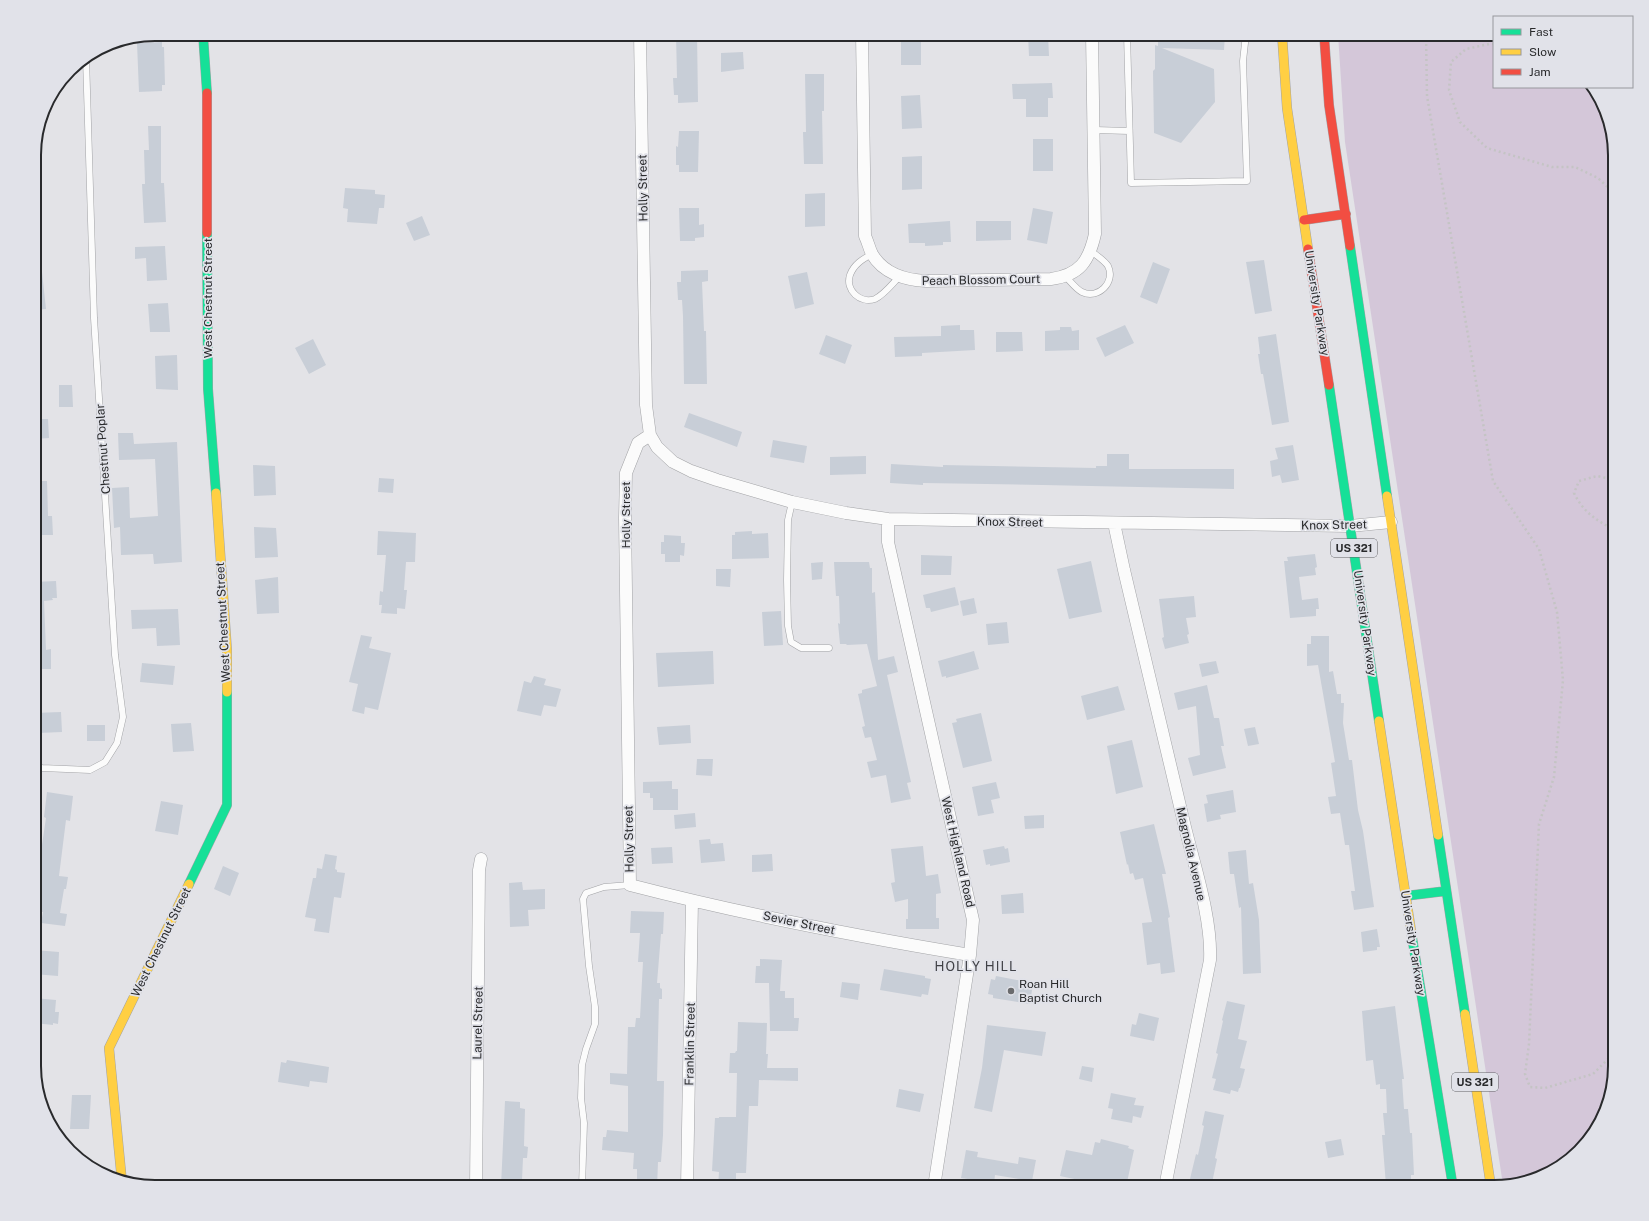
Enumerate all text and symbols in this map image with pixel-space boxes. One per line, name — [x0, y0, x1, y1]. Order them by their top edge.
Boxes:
legend — [1493, 16, 1633, 88]
text: Fast — [1529, 25, 1554, 39]
text: Slow — [1529, 45, 1557, 59]
text: Jam — [1529, 65, 1551, 79]
street label: Holly Street — [635, 154, 651, 222]
street label: West Chestnut Street — [201, 238, 215, 358]
street label: University Parkway — [1302, 249, 1332, 357]
street label: Peach Blossom Court — [922, 272, 1041, 288]
street label: Chestnut Poplar — [93, 403, 113, 495]
street label: Holly Street — [619, 481, 633, 549]
street label: Knox Street — [977, 514, 1044, 530]
street label: Knox Street — [1301, 517, 1368, 533]
road number: US 321 — [1331, 539, 1377, 557]
street label: West Chestnut Street — [213, 561, 233, 682]
street label: University Parkway — [1351, 569, 1379, 677]
street label: West Highland Road — [938, 795, 978, 909]
street label: Holly Street — [621, 805, 637, 873]
street label: Magnolia Avenue — [1173, 806, 1209, 902]
street label: West Chestnut Street — [128, 885, 194, 999]
street label: University Parkway — [1398, 889, 1428, 997]
street label: Sevier Street — [762, 909, 837, 938]
district label: HOLLY HILL — [935, 959, 1017, 974]
place label: Roan Hill Baptist Church — [1019, 977, 1102, 1005]
street label: Laurel Street — [470, 986, 486, 1060]
marker: Roan Hill Baptist Church — [1006, 986, 1016, 996]
street label: Franklin Street — [682, 1002, 698, 1086]
road number: US 321 — [1452, 1073, 1498, 1091]

